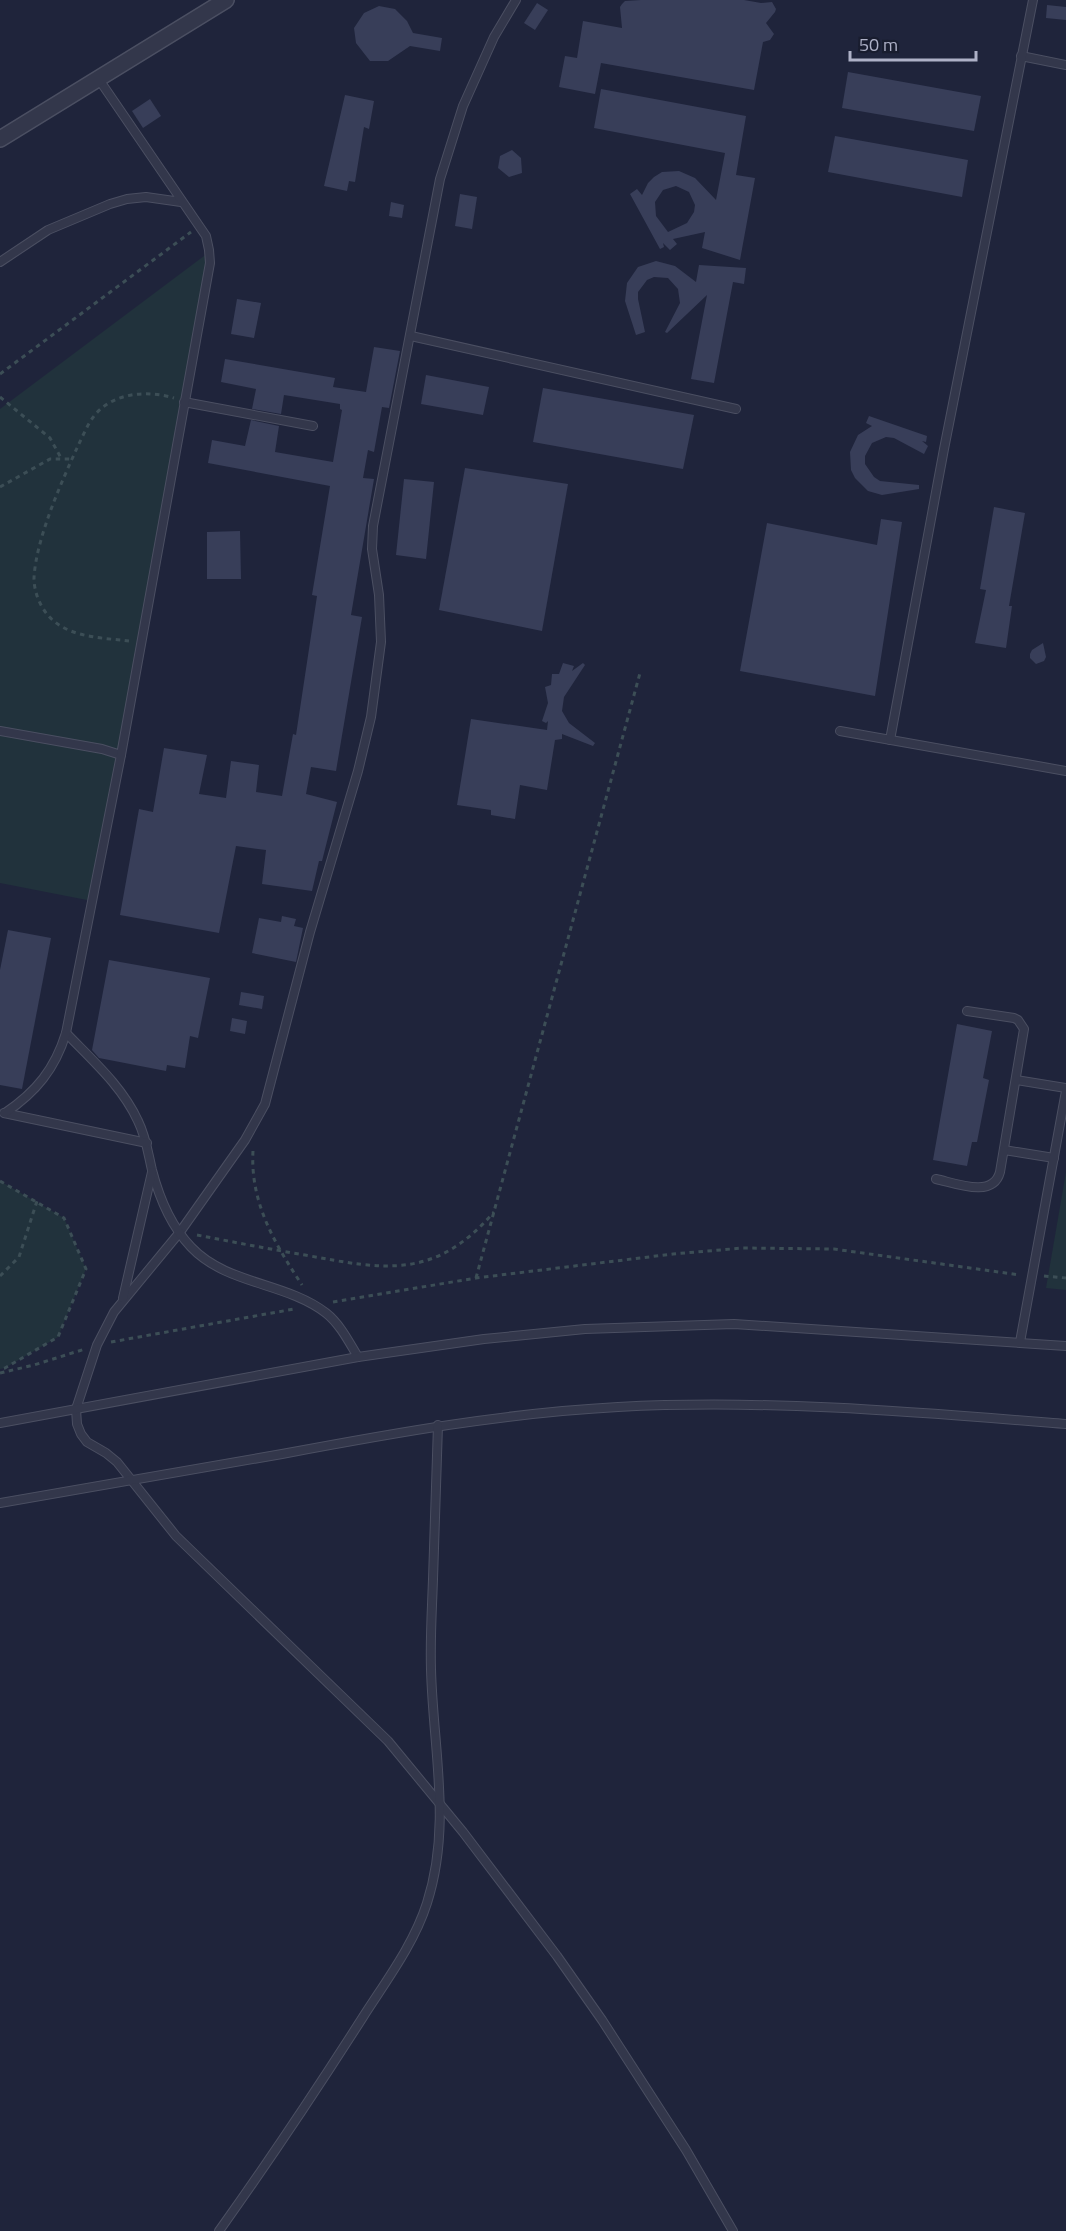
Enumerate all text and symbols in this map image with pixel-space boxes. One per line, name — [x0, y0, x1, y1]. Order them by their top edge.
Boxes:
scale bar — [850, 24, 976, 62]
text: 50 m — [859, 31, 898, 58]

